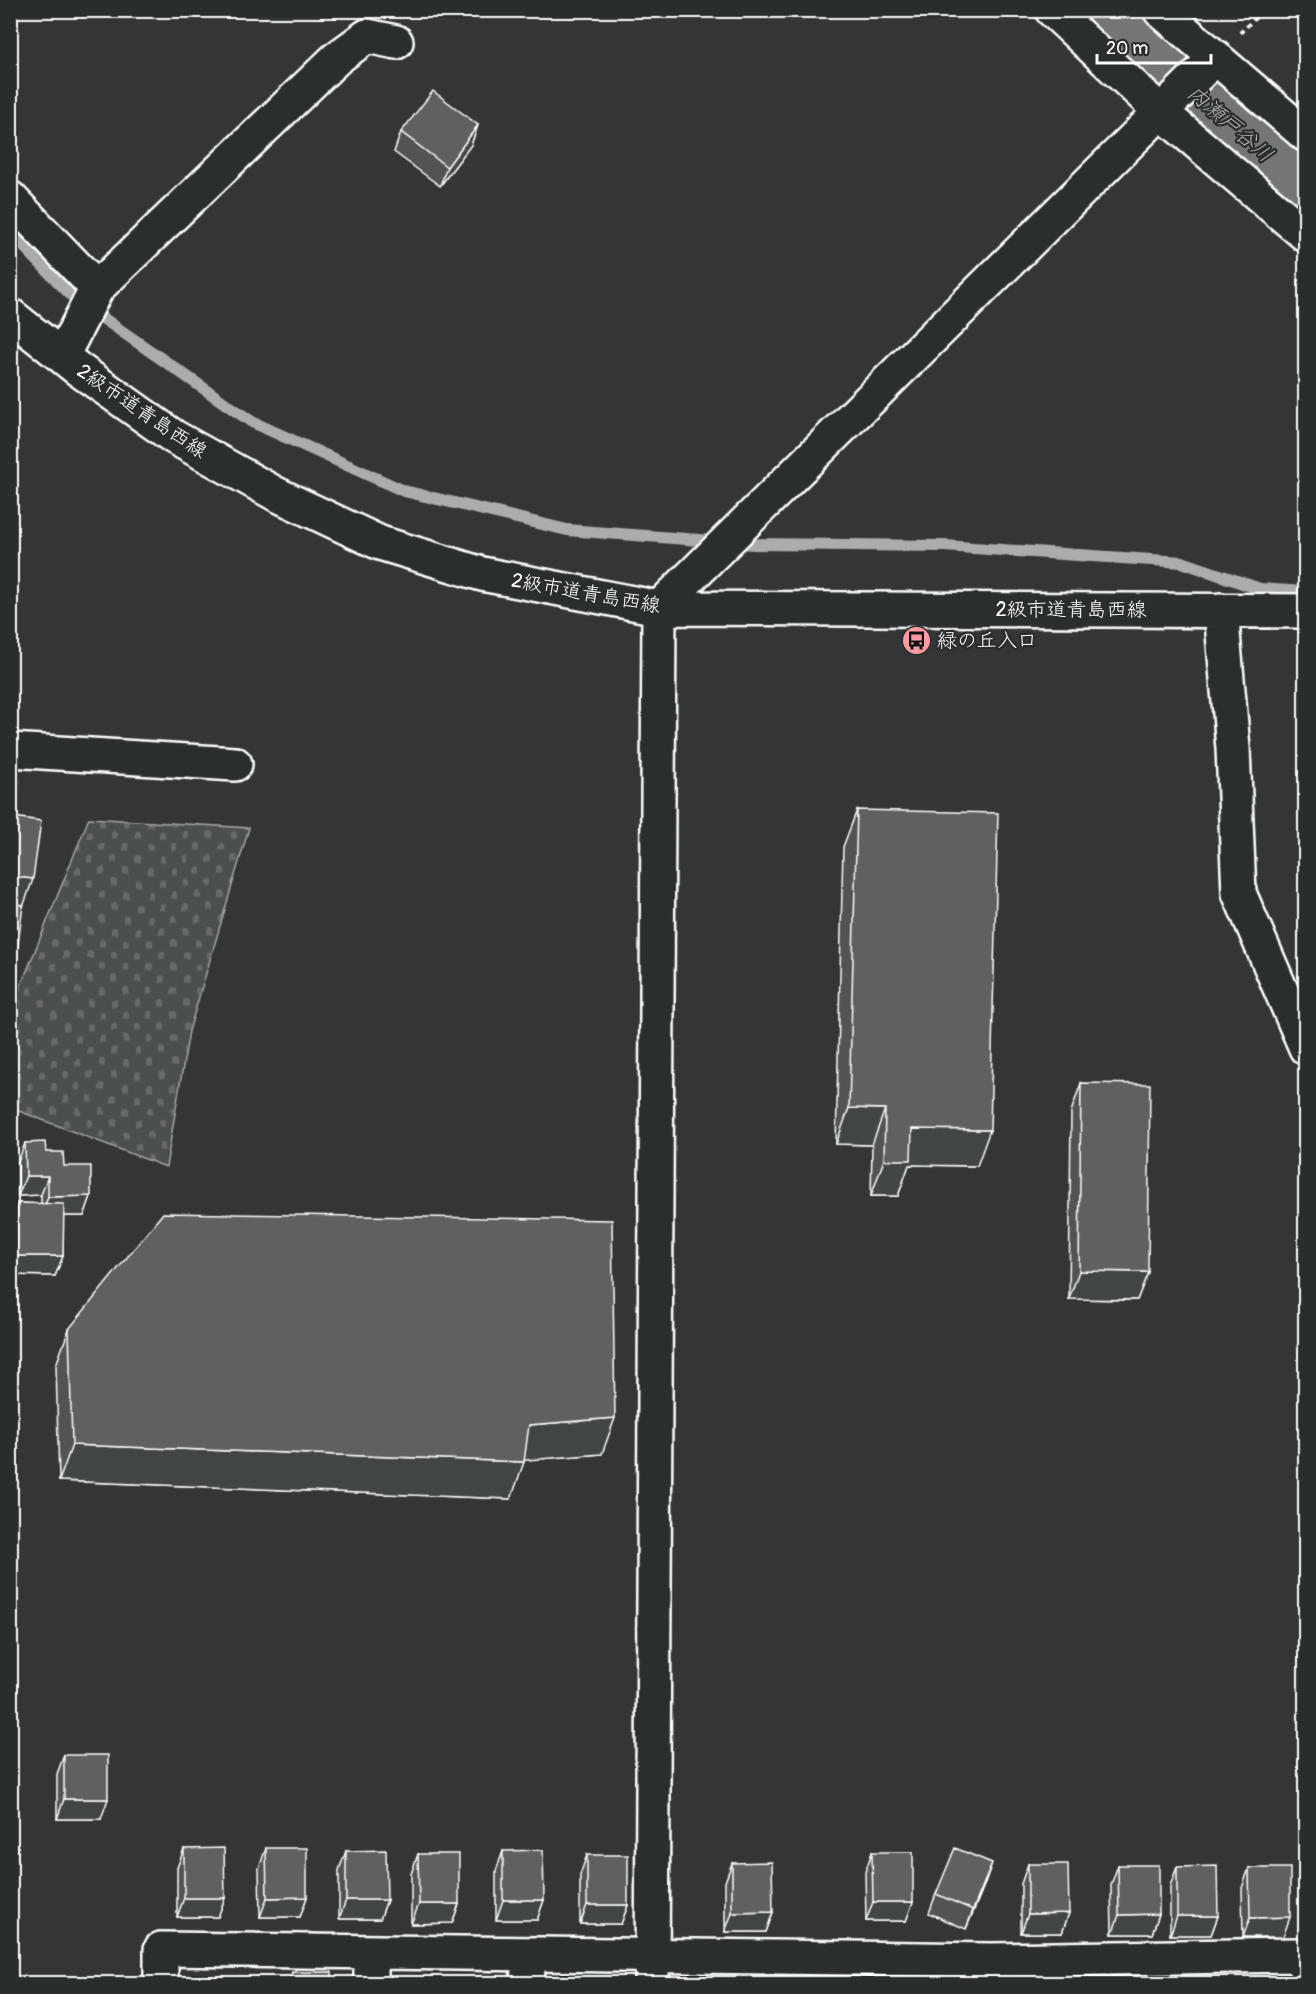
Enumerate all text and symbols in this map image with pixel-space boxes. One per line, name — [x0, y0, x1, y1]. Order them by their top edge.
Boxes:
scale bar — [1097, 27, 1211, 65]
text: 20 m — [1106, 37, 1148, 60]
water label: 内瀬戸谷川 — [1182, 79, 1278, 169]
street label: 2級市道青島西線 — [72, 358, 212, 464]
street label: 2級市道青島西線 — [509, 568, 663, 618]
street label: 2級市道青島西線 — [995, 597, 1147, 622]
bus stop icon: 緑の丘入口 — [900, 624, 932, 656]
place label: 緑の丘入口 — [937, 628, 1037, 653]

